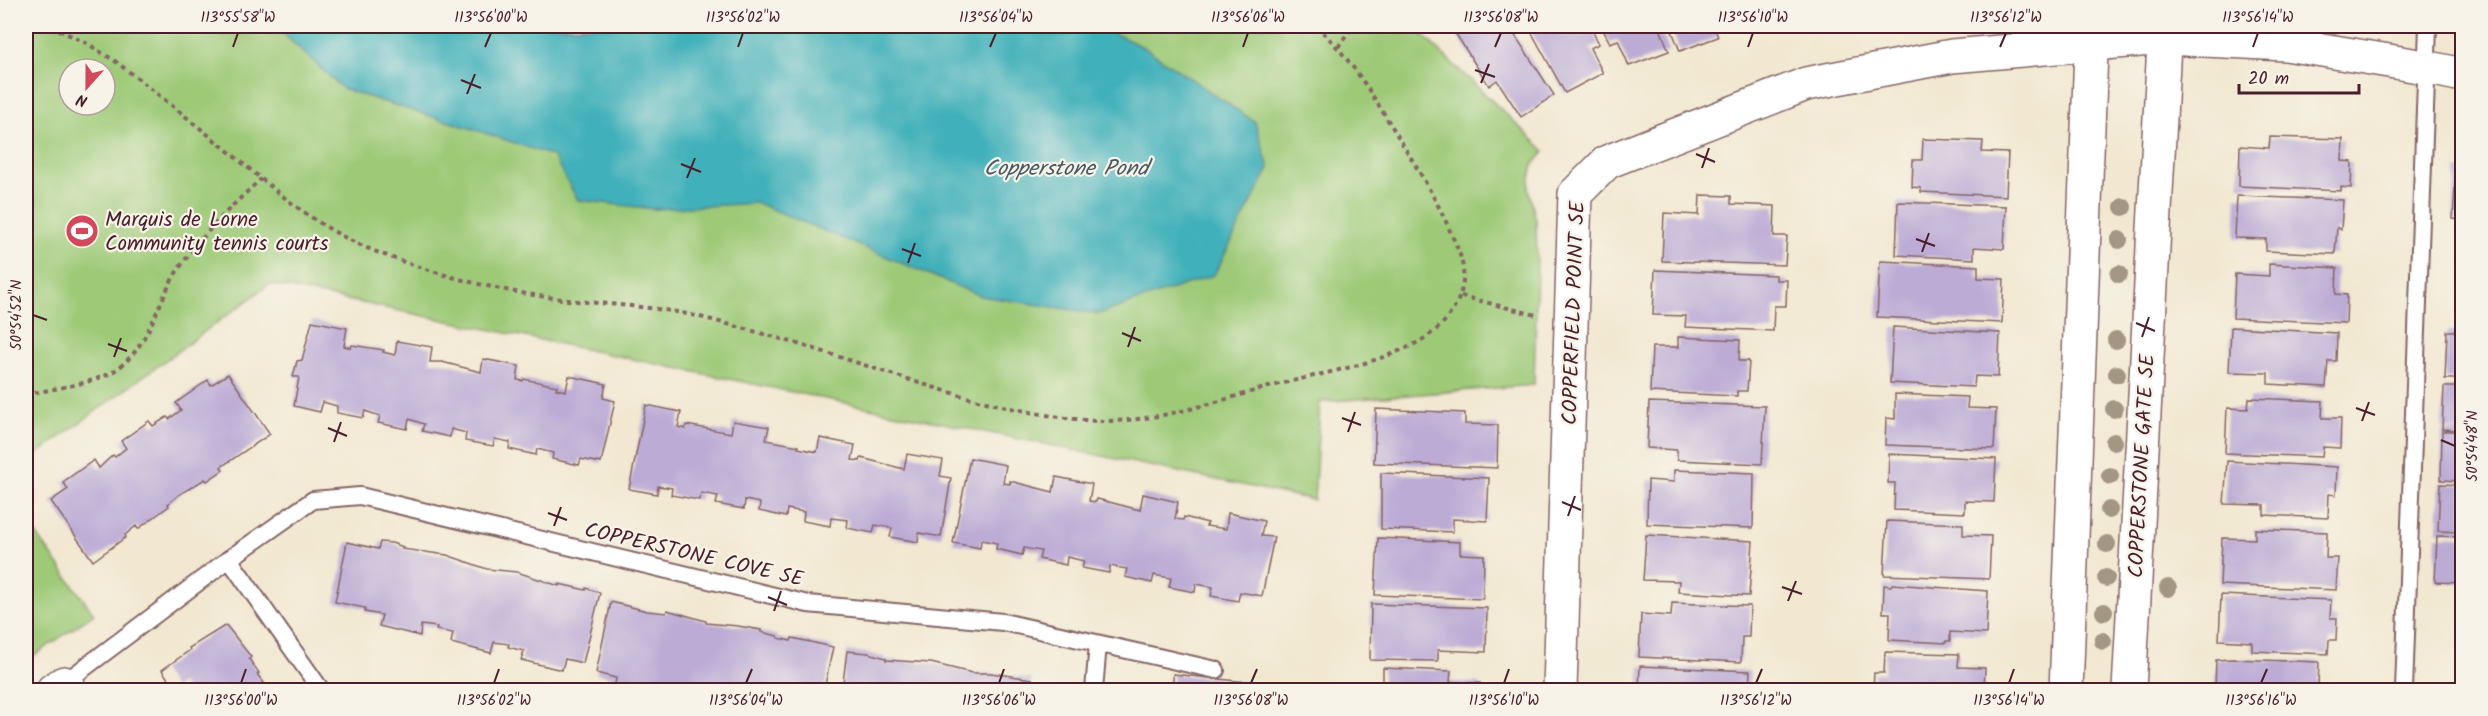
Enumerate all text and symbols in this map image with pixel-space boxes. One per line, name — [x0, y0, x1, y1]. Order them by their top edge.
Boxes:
text: 113°55'58"W — [200, 6, 276, 30]
text: 113°56'00"W — [454, 6, 528, 30]
text: 113°56'02"W — [706, 6, 781, 30]
text: 113°56'04"W — [959, 6, 1033, 30]
text: 113°56'06"W — [1211, 6, 1285, 30]
text: 113°56'08"W — [1464, 6, 1539, 30]
text: 113°56'10"W — [1718, 6, 1789, 30]
text: 113°56'12"W — [1970, 6, 2042, 30]
text: 113°56'14"W — [2222, 6, 2294, 30]
north arrow — [57, 57, 117, 117]
scale bar — [2239, 57, 2359, 95]
text: 20 m — [2248, 65, 2289, 94]
text: N — [73, 86, 91, 113]
water label: Copperstone Pond — [984, 152, 1153, 187]
street label: COPPERFIELD POINT SE — [1554, 200, 1595, 426]
place label: Marquis de Lorne Community tennis courts — [105, 204, 329, 261]
sports icon: Marquis de Lorne Community tennis courts — [64, 213, 100, 249]
text: 50°54'52"N — [5, 279, 29, 351]
street label: COPPERSTONE GATE SE — [2120, 353, 2165, 579]
text: 50°54'48"N — [2461, 410, 2485, 482]
street label: COPPERSTONE COVE SE — [581, 514, 807, 597]
text: 113°56'00"W — [204, 689, 278, 713]
text: 113°56'02"W — [457, 689, 532, 713]
text: 113°56'04"W — [709, 689, 783, 713]
text: 113°56'06"W — [962, 689, 1036, 713]
text: 113°56'08"W — [1214, 689, 1289, 713]
text: 113°56'10"W — [1469, 689, 1540, 713]
text: 113°56'12"W — [1720, 689, 1792, 713]
text: 113°56'14"W — [1973, 689, 2045, 713]
text: 113°56'16"W — [2225, 689, 2297, 713]

